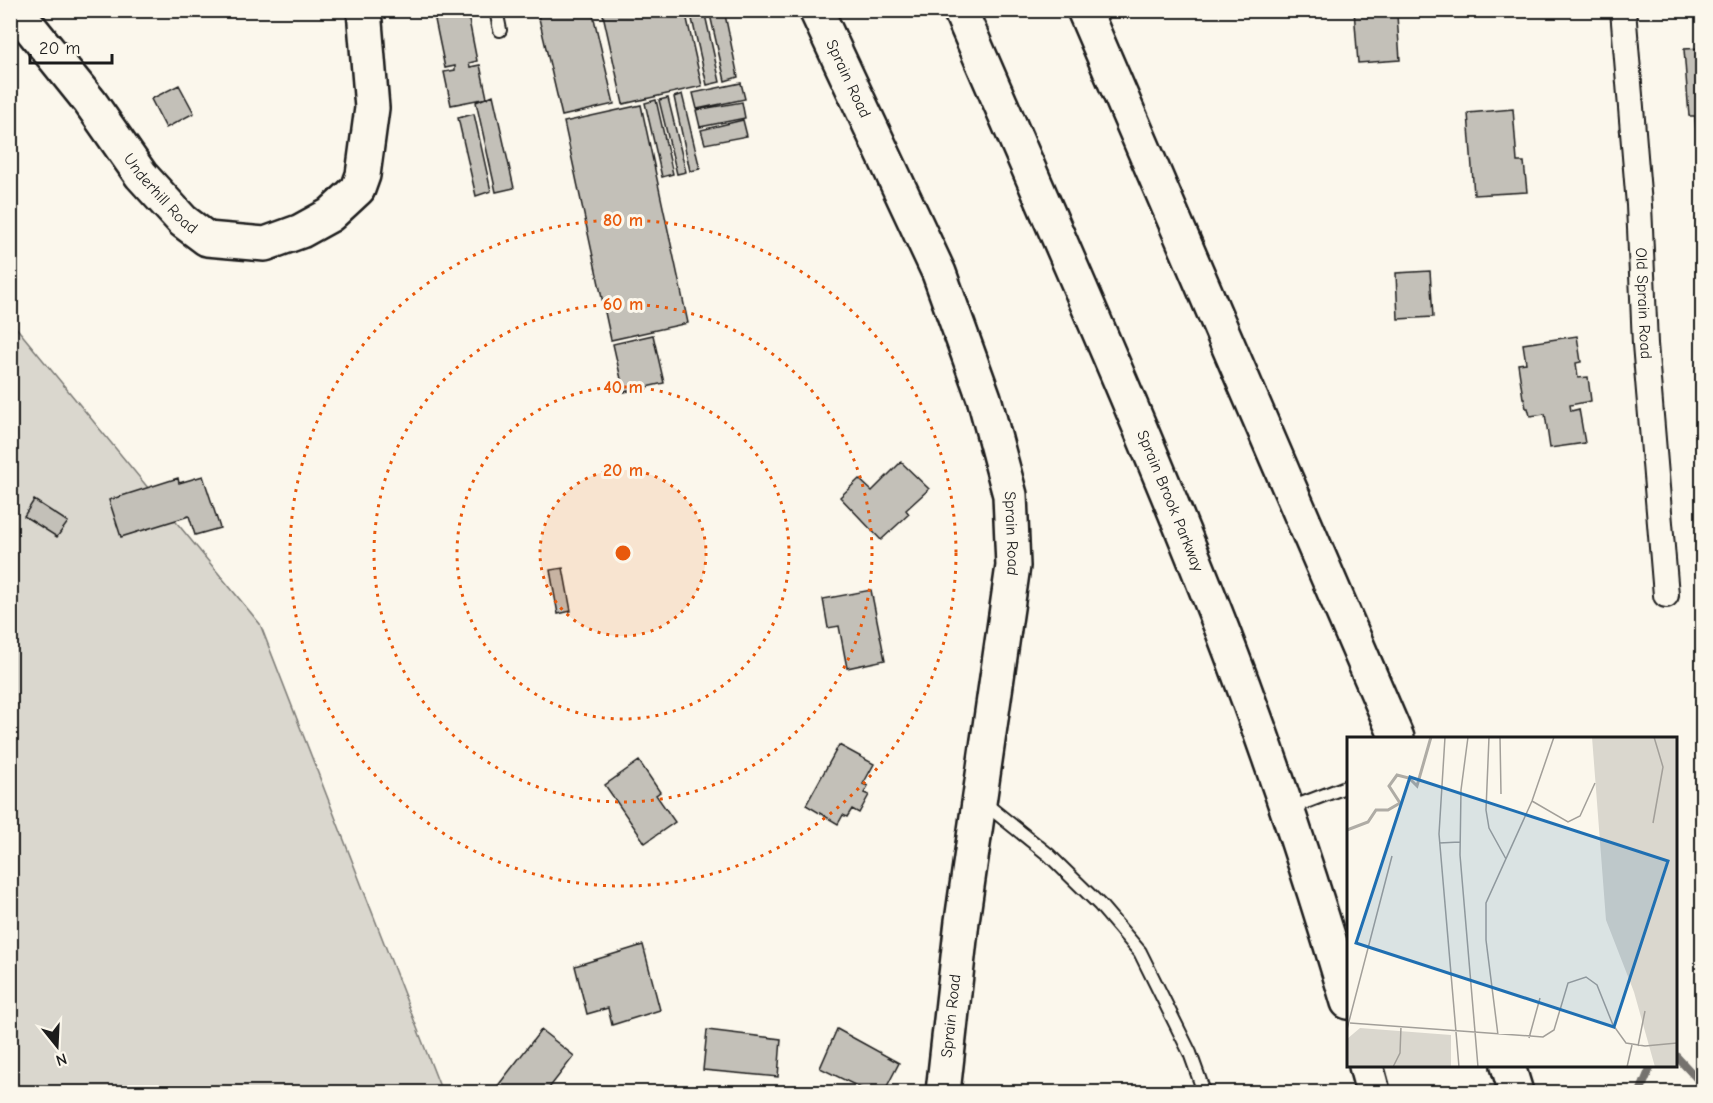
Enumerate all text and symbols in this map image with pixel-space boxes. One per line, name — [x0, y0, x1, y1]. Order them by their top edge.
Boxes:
scale bar — [30, 27, 112, 65]
street label: Sprain Road — [822, 37, 874, 121]
text: 20 m — [39, 38, 80, 59]
street label: Underhill Road — [120, 150, 201, 238]
text: 80 m — [603, 210, 643, 231]
street label: Old Sprain Road — [1632, 247, 1655, 360]
text: 60 m — [603, 294, 643, 315]
text: 40 m — [603, 377, 643, 398]
street label: Sprain Brook Parkway — [1133, 428, 1207, 575]
text: 20 m — [603, 460, 643, 481]
street label: Sprain Road — [1001, 491, 1022, 577]
centre of rings — [613, 543, 633, 563]
inset map — [1347, 737, 1677, 1067]
street label: Sprain Road — [938, 973, 964, 1059]
north arrow — [27, 1016, 87, 1076]
text: N — [54, 1049, 69, 1069]

